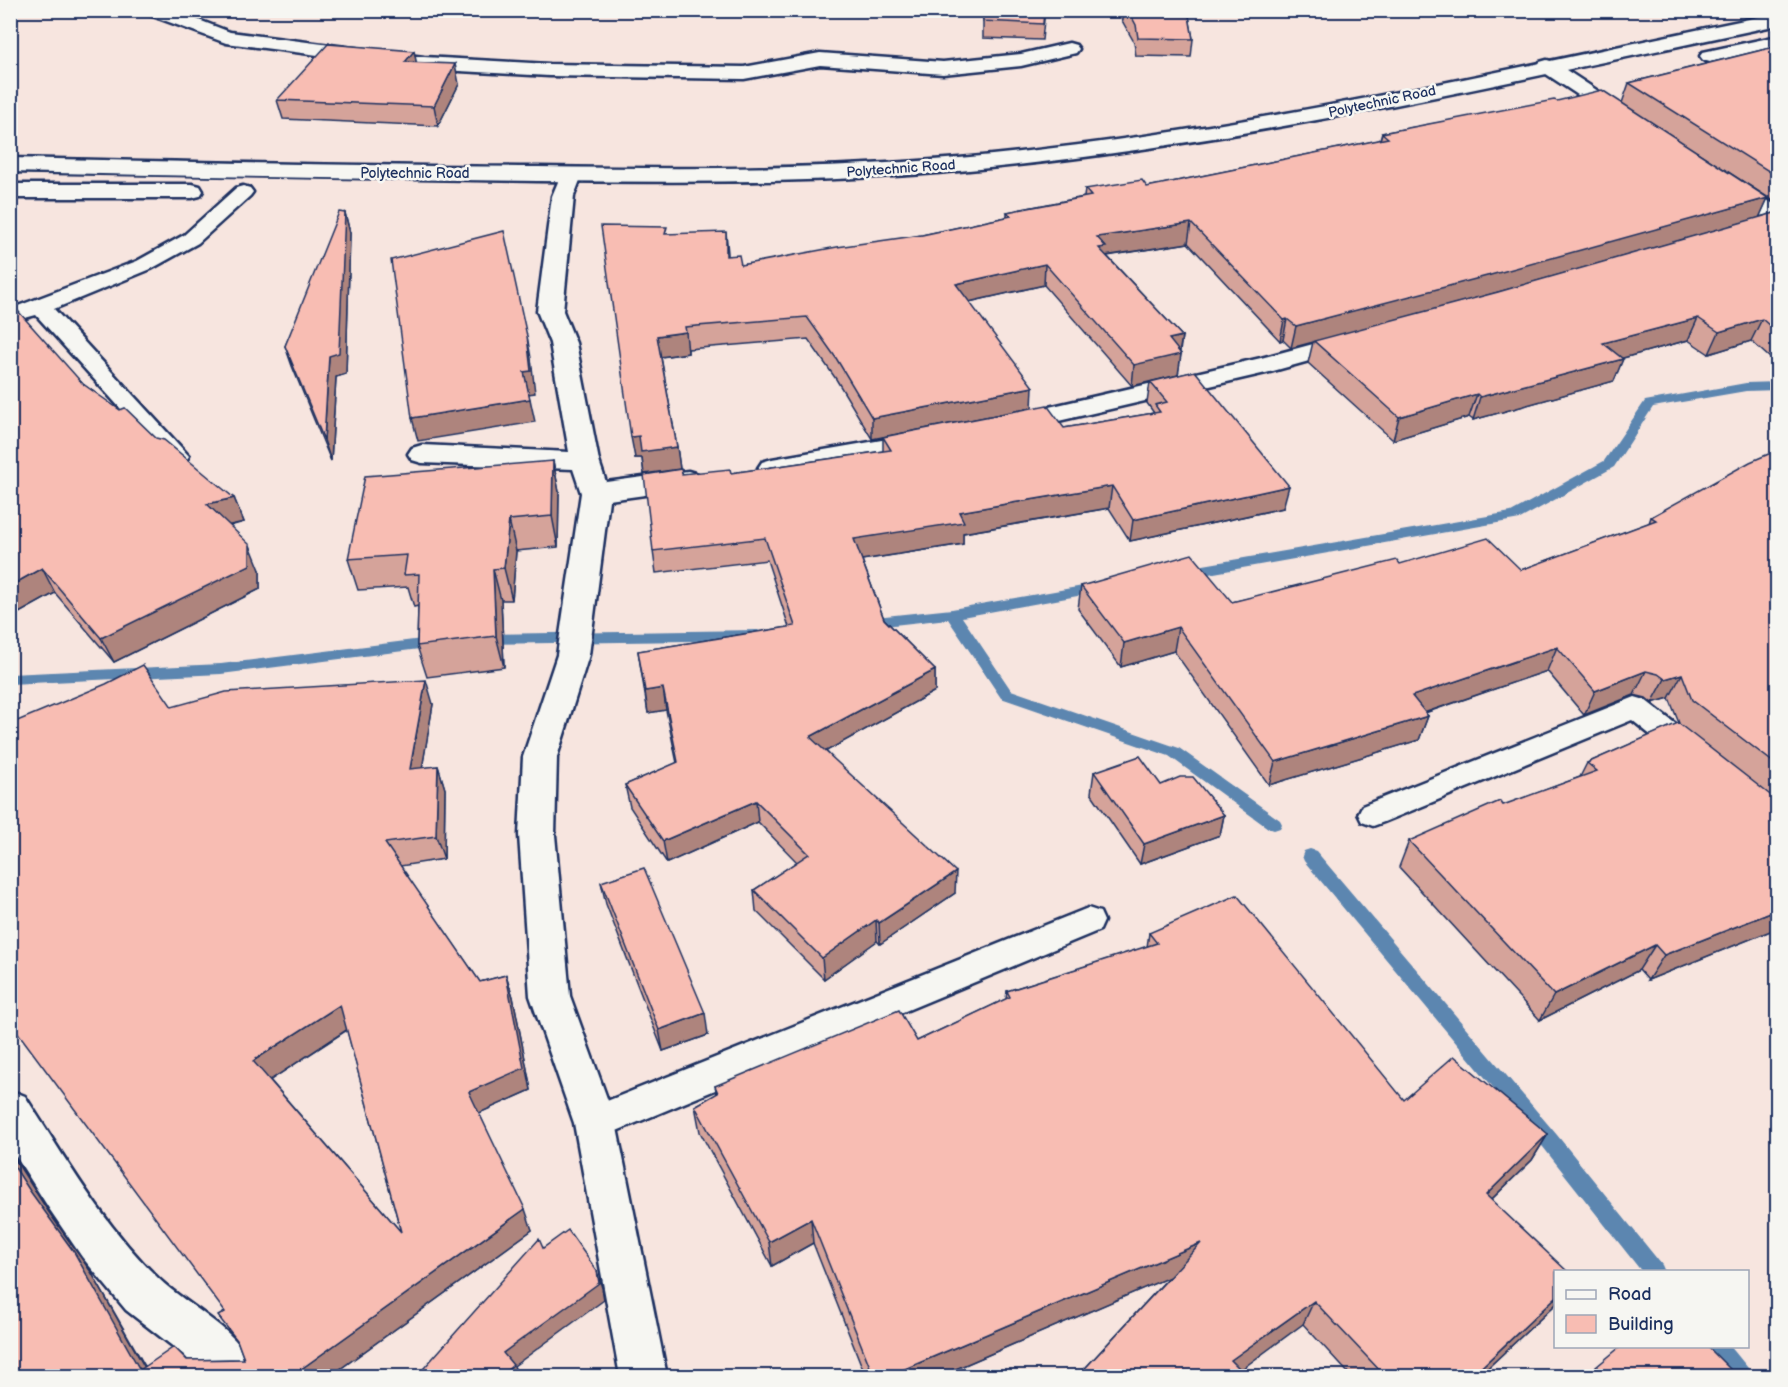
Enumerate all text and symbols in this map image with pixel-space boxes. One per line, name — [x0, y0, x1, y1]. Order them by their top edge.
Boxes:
street label: Polytechnic Road — [1327, 82, 1437, 121]
street label: Polytechnic Road — [846, 156, 956, 181]
street label: Polytechnic Road — [360, 165, 470, 182]
legend — [1554, 1270, 1749, 1348]
text: Road — [1608, 1284, 1652, 1305]
text: Building — [1608, 1314, 1674, 1335]

